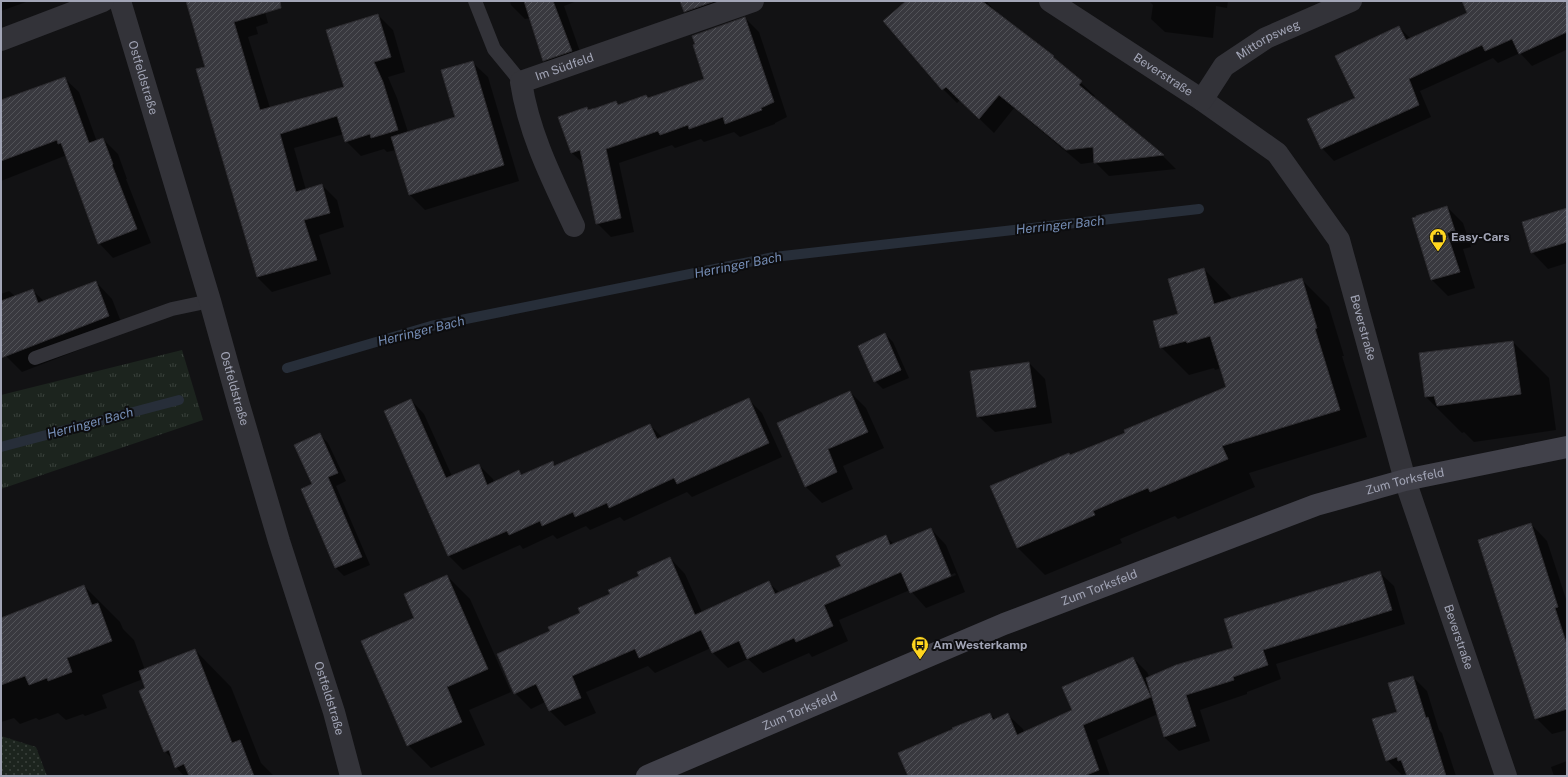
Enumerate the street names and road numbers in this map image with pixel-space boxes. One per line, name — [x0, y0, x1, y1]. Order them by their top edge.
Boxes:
street label: Mittorpsweg — [1234, 17, 1302, 63]
street label: Ostfeldstraße — [125, 39, 161, 116]
street label: Im Südfeld — [533, 50, 595, 83]
street label: Beverstraße — [1131, 50, 1196, 99]
street label: Beverstraße — [1347, 293, 1379, 362]
street label: Ostfeldstraße — [217, 350, 252, 427]
street label: Zum Torksfeld — [1364, 465, 1445, 498]
street label: Zum Torksfeld — [1059, 567, 1139, 609]
street label: Beverstraße — [1441, 603, 1476, 672]
street label: Ostfeldstraße — [311, 660, 347, 737]
street label: Zum Torksfeld — [760, 689, 839, 733]

